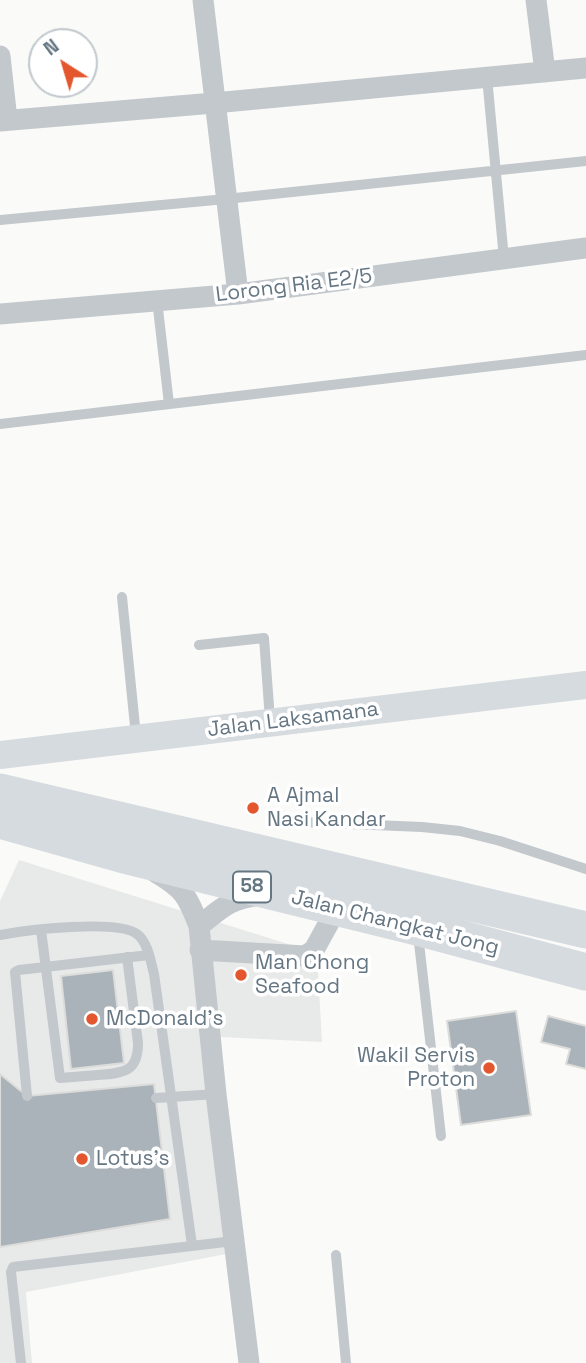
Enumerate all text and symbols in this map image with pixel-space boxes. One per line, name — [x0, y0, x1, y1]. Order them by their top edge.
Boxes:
north arrow — [28, 28, 98, 98]
text: N — [39, 34, 64, 61]
street label: Lorong Ria E2/5 — [214, 264, 374, 308]
street label: Jalan Laksamana — [206, 697, 380, 743]
place label: A Ajmal Nasi Kandar — [267, 783, 386, 833]
marker: A Ajmal Nasi Kandar — [245, 800, 261, 816]
road number: 58 — [233, 872, 271, 902]
street label: Jalan Changkat Jong — [289, 885, 501, 961]
place label: Man Chong Seafood — [255, 950, 369, 1000]
marker: Man Chong Seafood — [233, 967, 249, 983]
place label: McDonald's — [106, 1006, 224, 1032]
marker: McDonald's — [84, 1011, 100, 1027]
place label: Wakil Servis Proton — [357, 1043, 475, 1093]
marker: Wakil Servis Proton — [481, 1060, 497, 1076]
place label: Lotus's — [96, 1146, 170, 1172]
marker: Lotus's — [74, 1151, 90, 1167]

